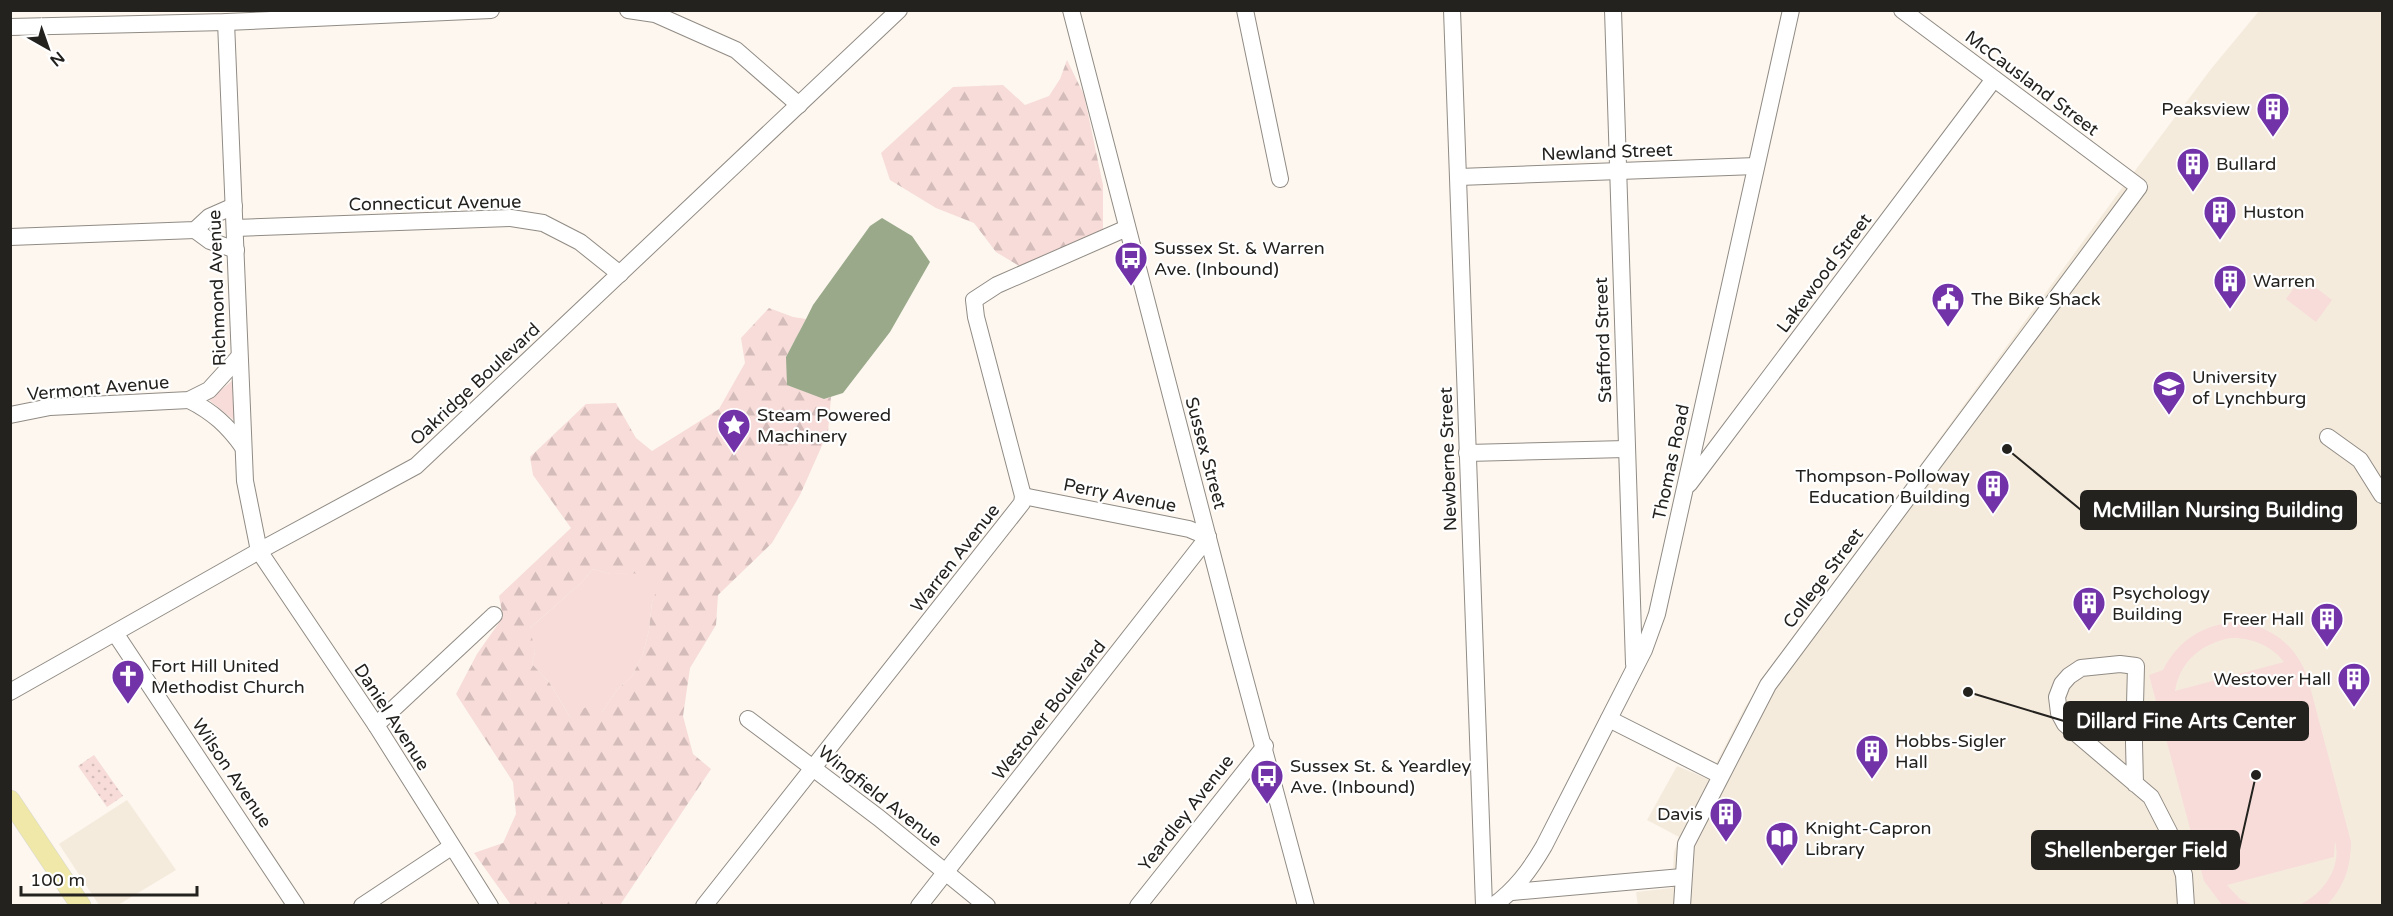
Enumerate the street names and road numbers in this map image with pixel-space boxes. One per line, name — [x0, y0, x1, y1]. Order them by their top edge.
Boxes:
street label: McCausland Street — [1961, 26, 2103, 141]
street label: Newland Street — [1541, 139, 1673, 165]
street label: Connecticut Avenue — [348, 190, 522, 216]
street label: Richmond Avenue — [203, 209, 231, 367]
street label: Lakewood Street — [1772, 209, 1876, 337]
street label: Stafford Street — [1590, 277, 1616, 403]
street label: Oakridge Boulevard — [405, 318, 545, 450]
street label: Vermont Avenue — [26, 371, 170, 405]
street label: Newberne Street — [1434, 386, 1462, 531]
street label: Sussex Street — [1180, 395, 1232, 512]
street label: Thomas Road — [1648, 402, 1694, 522]
street label: Perry Avenue — [1062, 473, 1178, 517]
street label: Warren Avenue — [906, 499, 1004, 617]
street label: College Street — [1778, 523, 1868, 633]
street label: Westover Boulevard — [988, 636, 1110, 784]
street label: Daniel Avenue — [349, 660, 435, 774]
street label: Wilson Avenue — [187, 714, 277, 832]
street label: Wingfield Avenue — [814, 741, 946, 851]
street label: Yeardley Avenue — [1134, 750, 1238, 876]

